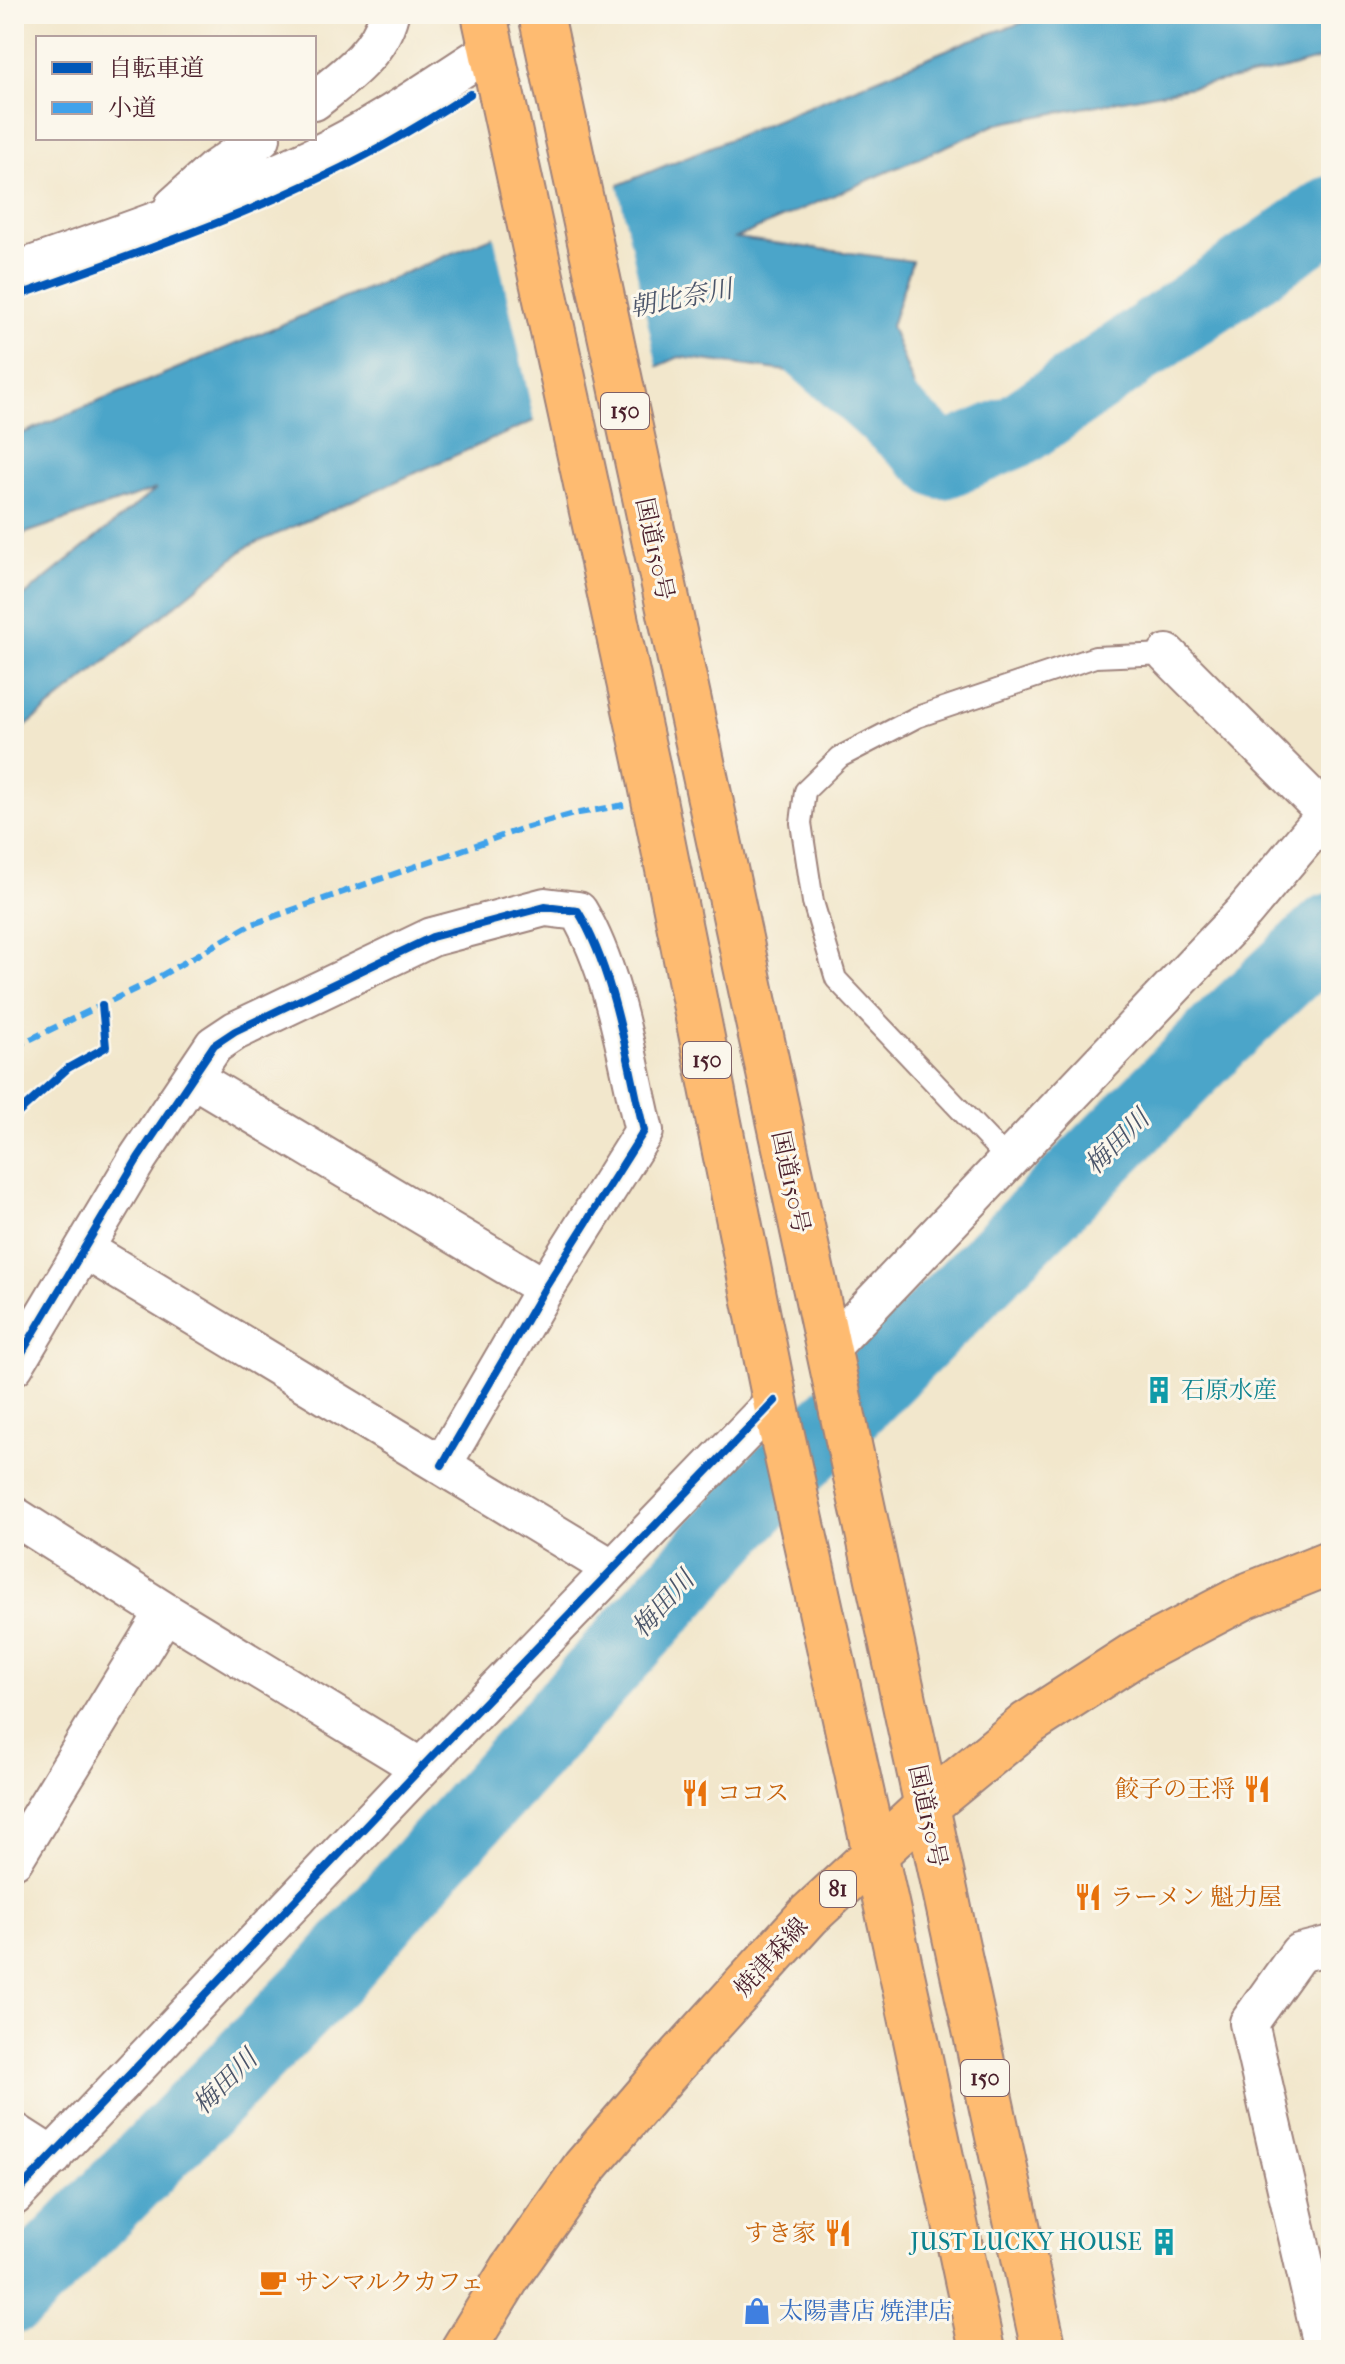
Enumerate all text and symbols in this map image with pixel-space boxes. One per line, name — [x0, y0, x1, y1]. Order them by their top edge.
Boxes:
legend — [36, 36, 316, 140]
text: 自転車道 — [108, 54, 204, 82]
text: 小道 — [108, 94, 156, 122]
water label: 朝比奈川 — [627, 272, 738, 323]
road number: 150 — [601, 393, 649, 429]
street label: 国道150号 — [630, 495, 680, 603]
road number: 150 — [683, 1042, 731, 1078]
water label: 梅田川 — [1078, 1101, 1158, 1181]
street label: 国道150号 — [766, 1128, 816, 1236]
building icon: 石原水産 — [1144, 1375, 1174, 1405]
place label: 石原水産 — [1181, 1376, 1277, 1404]
water label: 梅田川 — [625, 1562, 703, 1643]
street label: 国道150号 — [903, 1762, 953, 1870]
restaurant icon: 餃子の王将 — [1242, 1774, 1272, 1804]
place label: 餃子の王将 — [1115, 1775, 1235, 1803]
restaurant icon: ココス — [680, 1778, 710, 1808]
place label: ココス — [717, 1779, 789, 1807]
road number: 81 — [820, 1871, 856, 1907]
restaurant icon: ラーメン 魁力屋 — [1073, 1882, 1103, 1912]
place label: ラーメン 魁力屋 — [1110, 1883, 1282, 1911]
street label: 焼津森線 — [728, 1912, 814, 2002]
water label: 梅田川 — [186, 2041, 266, 2121]
road number: 150 — [961, 2060, 1009, 2096]
restaurant icon: すき家 — [823, 2218, 853, 2248]
place label: すき家 — [744, 2219, 816, 2247]
building icon: JUST LUCKY HOUSE — [1149, 2227, 1179, 2257]
place label: JUST LUCKY HOUSE — [908, 2228, 1142, 2256]
cafe icon: サンマルクカフェ — [258, 2267, 288, 2297]
place label: サンマルクカフェ — [295, 2268, 484, 2296]
shop icon: 太陽書店 焼津店 — [742, 2296, 772, 2326]
place label: 太陽書店 焼津店 — [779, 2297, 952, 2325]

